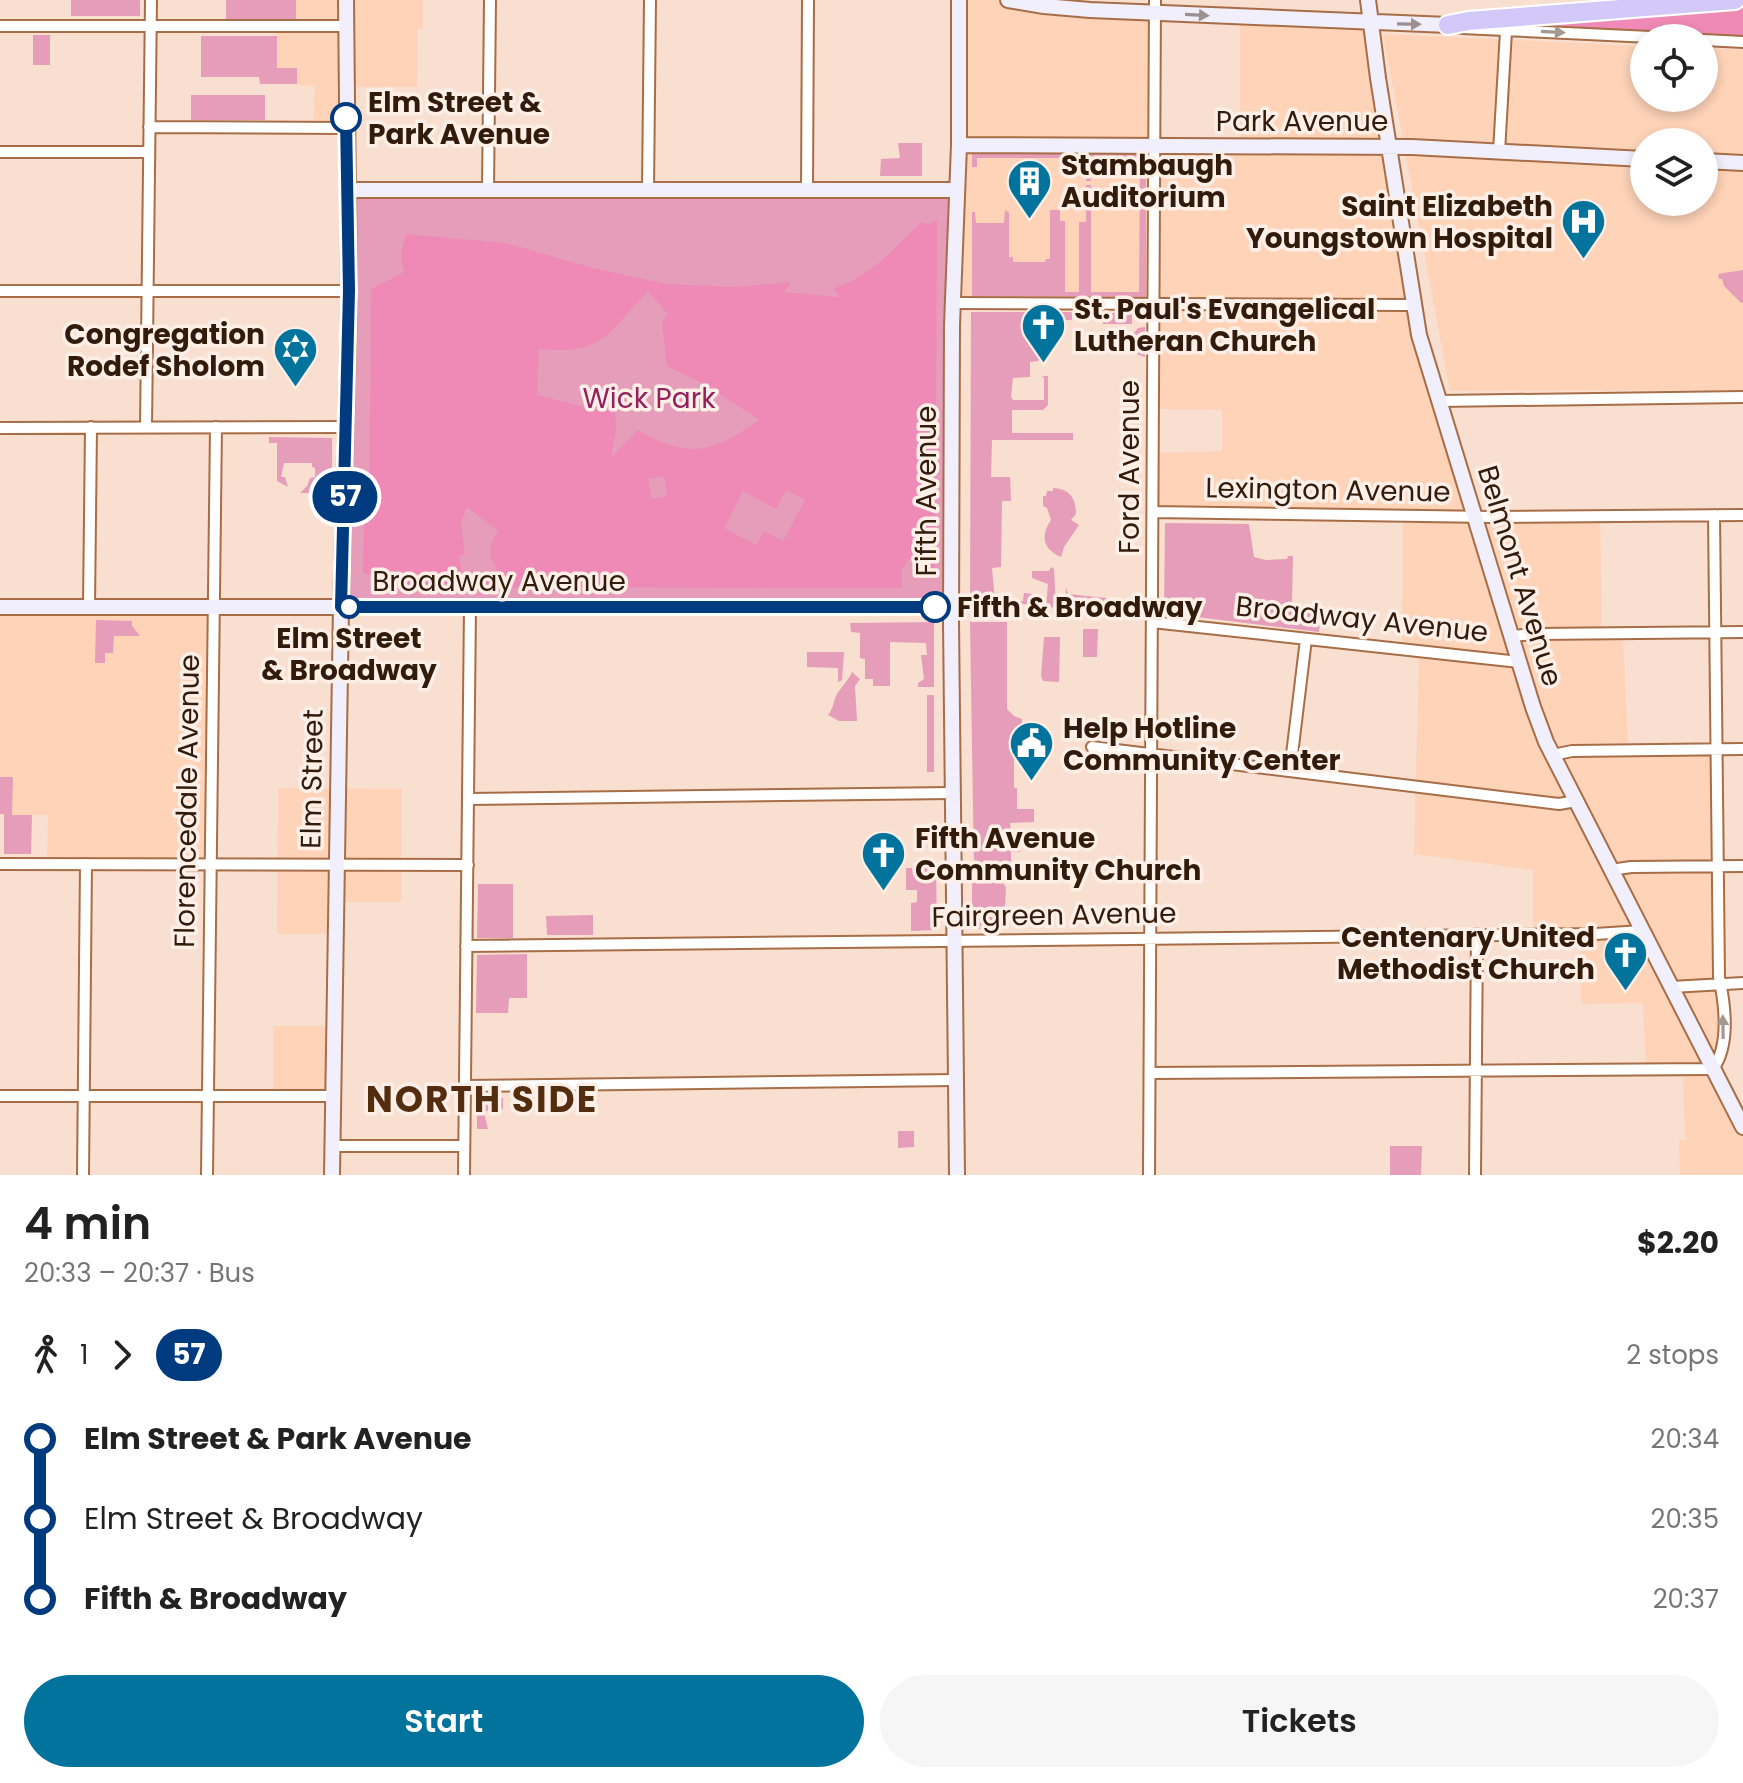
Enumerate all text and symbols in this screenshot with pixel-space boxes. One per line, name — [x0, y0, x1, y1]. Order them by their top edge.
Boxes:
one-way arrow — [1185, 8, 1210, 21]
one-way arrow — [1397, 18, 1422, 31]
map controls — [1630, 24, 1718, 216]
button: locate — [1630, 24, 1718, 112]
one-way arrow — [1541, 26, 1566, 39]
place label: Elm Street & Park Avenue — [368, 83, 550, 154]
street label: Park Avenue — [1216, 102, 1388, 141]
marker: Elm Street & Park Avenue — [331, 103, 361, 133]
button: layers — [1630, 128, 1718, 216]
place label: Stambaugh Auditorium — [1061, 146, 1233, 217]
building icon: Stambaugh Auditorium — [1006, 157, 1054, 220]
place label: Saint Elizabeth Youngstown Hospital — [1246, 187, 1553, 258]
hospital icon: Saint Elizabeth Youngstown Hospital — [1560, 198, 1608, 261]
place label: St. Paul's Evangelical Lutheran Church — [1074, 290, 1375, 361]
church icon: St. Paul's Evangelical Lutheran Church — [1019, 301, 1067, 364]
place label: Congregation Rodef Sholom — [64, 315, 265, 386]
synagogue icon: Congregation Rodef Sholom — [272, 326, 320, 389]
park label: Wick Park — [582, 379, 716, 418]
street label: Ford Avenue — [1110, 380, 1149, 554]
street label: Fifth Avenue — [907, 406, 946, 576]
street label: Belmont Avenue — [1468, 461, 1572, 691]
street label: Lexington Avenue — [1205, 468, 1451, 512]
line badge: 57 — [309, 471, 381, 523]
text: 57 — [328, 477, 362, 516]
street label: Broadway Avenue — [372, 562, 626, 601]
street label: Broadway Avenue — [1234, 586, 1490, 652]
place label: Fifth & Broadway — [957, 588, 1203, 627]
marker: Fifth & Broadway — [920, 592, 950, 622]
marker: Elm Street & Broadway — [338, 596, 360, 618]
place label: Elm Street & Broadway — [261, 619, 437, 690]
street label: Florencedale Avenue — [165, 654, 209, 948]
street label: Elm Street — [291, 709, 333, 849]
place label: Help Hotline Community Center — [1063, 709, 1341, 780]
public building icon: Help Hotline Community Center — [1008, 720, 1056, 783]
place label: Fifth Avenue Community Church — [915, 819, 1201, 890]
church icon: Fifth Avenue Community Church — [860, 830, 908, 893]
street label: Fairgreen Avenue — [931, 893, 1177, 937]
place label: Centenary United Methodist Church — [1337, 918, 1595, 989]
church icon: Centenary United Methodist Church — [1602, 929, 1650, 992]
one-way arrow — [1717, 1014, 1729, 1039]
district label: NORTH SIDE — [366, 1074, 598, 1125]
text: 4 min — [24, 1193, 151, 1254]
text: $2.20 — [1637, 1221, 1719, 1264]
text: 20:33 – 20:37 · Bus — [24, 1255, 255, 1291]
icon: walk — [24, 1333, 68, 1377]
icon: forward — [100, 1333, 144, 1377]
text: 57 — [172, 1335, 206, 1374]
text: 1 — [80, 1337, 88, 1373]
text: 2 stops — [1626, 1337, 1719, 1373]
text: Elm Street & Park Avenue — [84, 1417, 472, 1460]
text: 20:34 — [1651, 1421, 1719, 1457]
text: Elm Street & Broadway — [84, 1497, 423, 1540]
text: 20:35 — [1651, 1501, 1719, 1537]
text: Fifth & Broadway — [84, 1577, 347, 1620]
text: 20:37 — [1653, 1581, 1719, 1617]
button: Start — [24, 1675, 864, 1767]
button: Tickets — [880, 1675, 1719, 1767]

